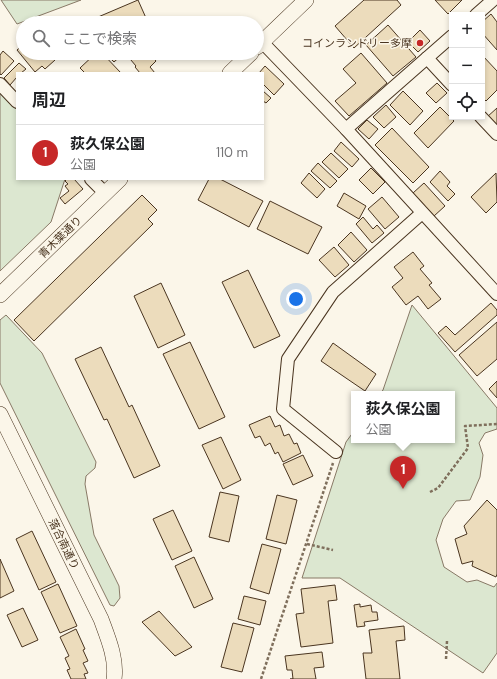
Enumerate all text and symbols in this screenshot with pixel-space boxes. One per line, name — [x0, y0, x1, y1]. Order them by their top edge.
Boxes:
map controls — [449, 12, 485, 120]
button: + — [449, 12, 485, 48]
search box — [16, 16, 264, 60]
icon: search — [30, 27, 52, 49]
text: ここで検索 — [62, 29, 137, 49]
place label: コインランドリー多摩 — [302, 36, 412, 50]
marker: コインランドリー多摩 — [415, 38, 425, 48]
button: − — [449, 48, 485, 84]
button: locate — [449, 84, 485, 120]
text: 周辺 — [32, 89, 66, 111]
text: 荻久保公園 — [70, 134, 145, 154]
text: 1 — [43, 144, 47, 161]
text: 110 m — [216, 144, 248, 161]
text: 公園 — [70, 156, 96, 173]
street label: 青木葉通り — [35, 213, 85, 261]
your location — [286, 289, 306, 309]
popup — [351, 391, 455, 443]
text: 荻久保公園 — [365, 399, 441, 419]
text: 公園 — [365, 421, 392, 438]
pin: 1 — [390, 456, 416, 489]
street label: 落合南通り — [46, 516, 82, 572]

